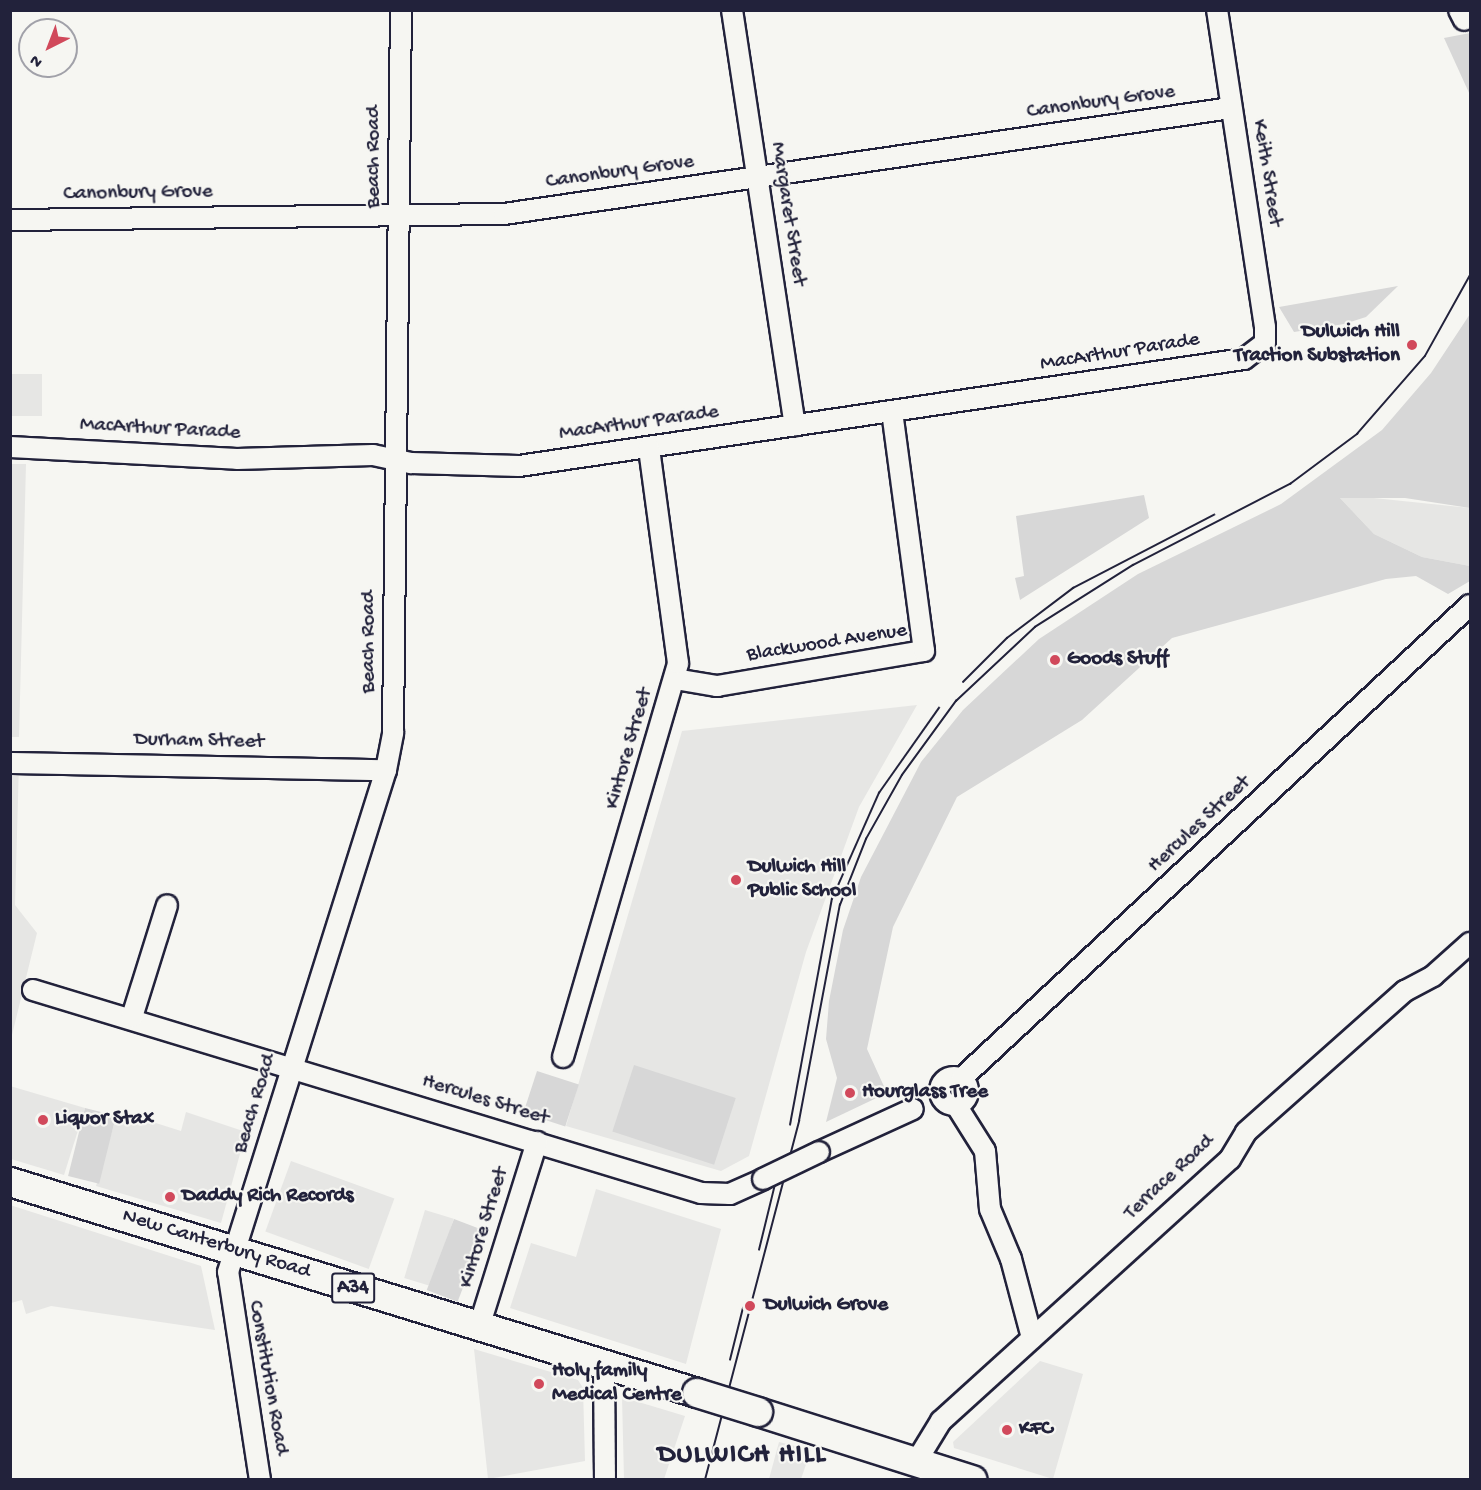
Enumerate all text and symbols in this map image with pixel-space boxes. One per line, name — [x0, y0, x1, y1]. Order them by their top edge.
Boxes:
north arrow — [18, 18, 78, 78]
text: N — [27, 50, 47, 71]
street label: Canonbury Grove — [1025, 80, 1177, 126]
street label: Beach Road — [362, 106, 388, 208]
street label: Keith Street — [1245, 118, 1287, 228]
street label: Margaret Street — [763, 140, 811, 288]
street label: Canonbury Grove — [544, 150, 696, 196]
street label: Canonbury Grove — [63, 180, 213, 208]
place label: Dulwich Hill Traction Substation — [1234, 320, 1400, 370]
street label: MacArthur Parade — [1039, 328, 1201, 378]
marker: Dulwich Hill Traction Substation — [1405, 338, 1419, 352]
street label: MacArthur Parade — [558, 400, 720, 448]
street label: MacArthur Parade — [79, 413, 241, 447]
street label: Beach Road — [357, 591, 383, 693]
street label: Blackwood Avenue — [745, 619, 909, 669]
place label: Goods Stuff — [1067, 647, 1168, 673]
marker: Goods Stuff — [1048, 653, 1062, 667]
street label: Kintore Street — [601, 686, 659, 812]
street label: Durham Street — [134, 728, 264, 756]
street label: Hercules Street — [1143, 771, 1257, 879]
place label: Dulwich Hill Public School — [748, 855, 856, 905]
marker: Dulwich Hill Public School — [729, 873, 743, 887]
street label: Beach Road — [229, 1051, 283, 1157]
street label: Hercules Street — [418, 1070, 552, 1132]
place label: Hourglass Tree — [862, 1080, 988, 1106]
marker: Hourglass Tree — [843, 1086, 857, 1100]
place label: Liquor Stax — [55, 1107, 154, 1133]
marker: Liquor Stax — [36, 1113, 50, 1127]
street label: Terrace Road — [1120, 1130, 1220, 1226]
street label: Kintore Street — [455, 1165, 515, 1291]
place label: Daddy Rich Records — [182, 1184, 354, 1210]
marker: Daddy Rich Records — [163, 1190, 177, 1204]
street label: New Canterbury Road — [119, 1204, 313, 1286]
road number: A34 — [330, 1271, 376, 1305]
place label: Dulwich Grove — [764, 1293, 888, 1319]
marker: Dulwich Grove — [741, 1297, 759, 1315]
street label: Constitution Road — [241, 1299, 293, 1457]
place label: Holy family Medical Centre — [552, 1359, 682, 1409]
marker: Holy family Medical Centre — [530, 1375, 548, 1393]
place label: KFC — [1019, 1417, 1053, 1443]
marker: KFC — [1000, 1423, 1014, 1437]
district label: DULWICH HILL — [658, 1441, 826, 1473]

